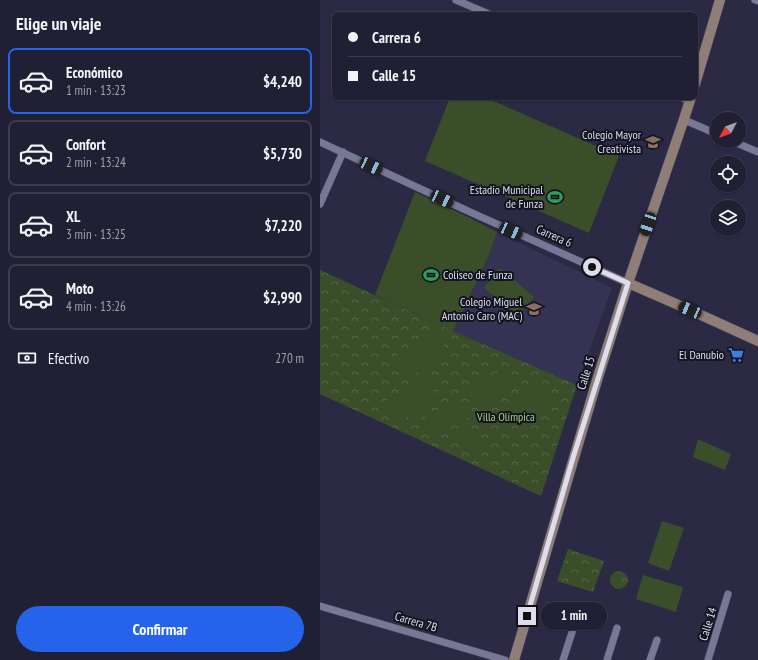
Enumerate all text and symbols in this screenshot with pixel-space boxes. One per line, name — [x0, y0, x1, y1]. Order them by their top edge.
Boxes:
text: Elige un viaje — [16, 12, 101, 35]
text: Carrera 6 — [372, 28, 421, 47]
icon: car — [18, 63, 54, 99]
text: Económico — [66, 63, 123, 82]
text: Calle 15 — [372, 66, 416, 85]
text: $4,240 — [263, 72, 302, 91]
text: 1 min · 13:23 — [66, 82, 126, 99]
north arrow — [710, 112, 746, 148]
map controls — [710, 112, 746, 236]
place label: Colegio Mayor Creativista — [582, 127, 642, 156]
school or university icon: Colegio Mayor Creativista — [644, 133, 662, 151]
icon: car — [18, 135, 54, 171]
text: Confort — [66, 135, 106, 154]
text: $5,730 — [263, 144, 302, 163]
text: 2 min · 13:24 — [66, 154, 126, 171]
car — [358, 155, 384, 177]
button: locate — [710, 156, 746, 192]
place label: Estadio Municipal de Funza — [470, 182, 543, 211]
car — [429, 188, 455, 210]
sports icon: Estadio Municipal de Funza — [546, 188, 564, 206]
button: layers — [710, 200, 746, 236]
icon: car — [18, 207, 54, 243]
text: XL — [66, 207, 80, 226]
car — [638, 211, 658, 237]
text: $7,220 — [264, 216, 302, 235]
car — [498, 221, 524, 241]
street label: Carrera 6 — [534, 221, 574, 250]
text: 3 min · 13:25 — [66, 226, 126, 243]
route start — [583, 258, 601, 276]
sports icon: Coliseo de Funza — [422, 266, 440, 284]
place label: Coliseo de Funza — [443, 267, 513, 282]
icon: car — [18, 279, 54, 315]
text: Moto — [66, 279, 94, 298]
text: $2,990 — [263, 288, 302, 307]
place label: Colegio Miguel Antonio Caro (MAC) — [442, 294, 522, 323]
text: 4 min · 13:26 — [66, 298, 126, 315]
school or university icon: Colegio Miguel Antonio Caro (MAC) — [525, 300, 543, 318]
car — [677, 300, 703, 320]
supermarket icon: El Danubio — [727, 346, 745, 364]
icon: cash — [16, 347, 38, 369]
place label: El Danubio — [679, 347, 724, 362]
text: Efectivo — [48, 349, 89, 368]
text: 270 m — [275, 350, 304, 367]
street label: Calle 15 — [573, 354, 598, 391]
park label: Villa Olímpica — [476, 409, 535, 424]
callout: 1 min — [541, 602, 607, 630]
street label: Calle 14 — [695, 605, 720, 642]
button: Confirmar — [16, 606, 304, 652]
route end — [518, 607, 536, 625]
text: 1 min — [561, 607, 587, 624]
street label: Carrera 7B — [393, 608, 439, 635]

